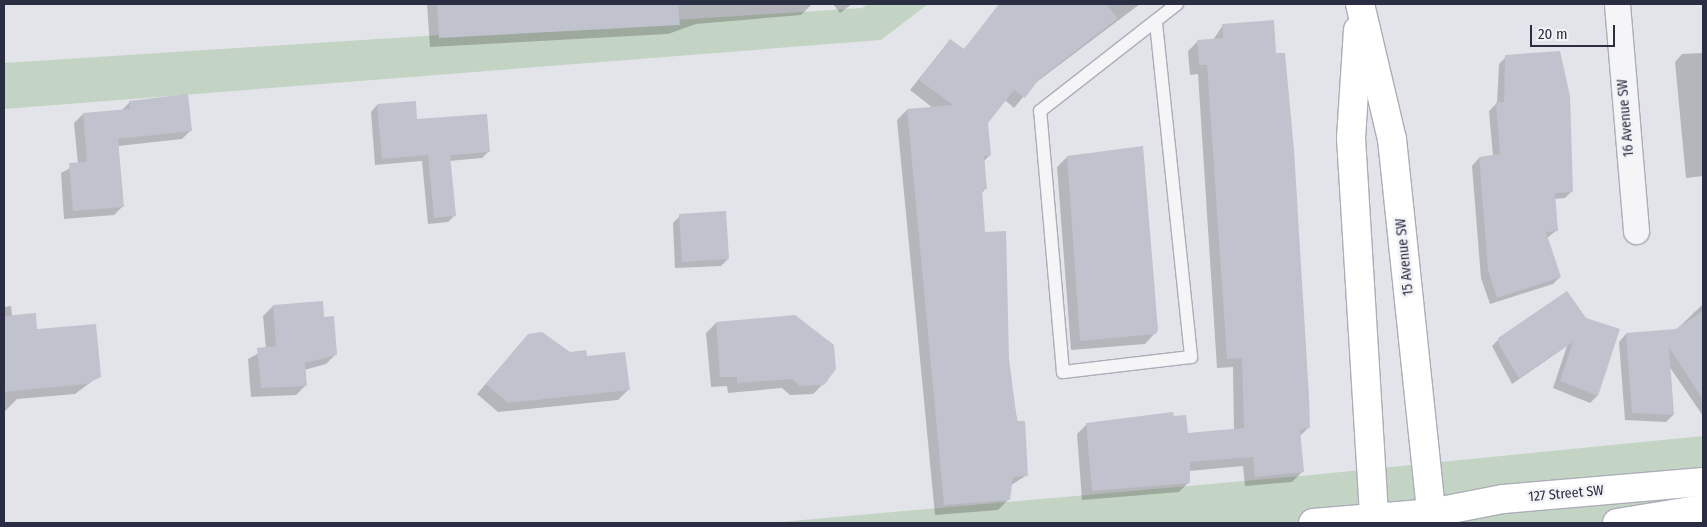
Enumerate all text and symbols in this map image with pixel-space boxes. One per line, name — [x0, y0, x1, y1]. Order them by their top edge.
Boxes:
scale bar — [1532, 15, 1617, 47]
text: 20 m — [1538, 25, 1568, 43]
street label: 16 Avenue SW — [1614, 78, 1638, 158]
street label: 15 Avenue SW — [1393, 217, 1417, 297]
street label: 127 Street SW — [1528, 482, 1604, 506]

